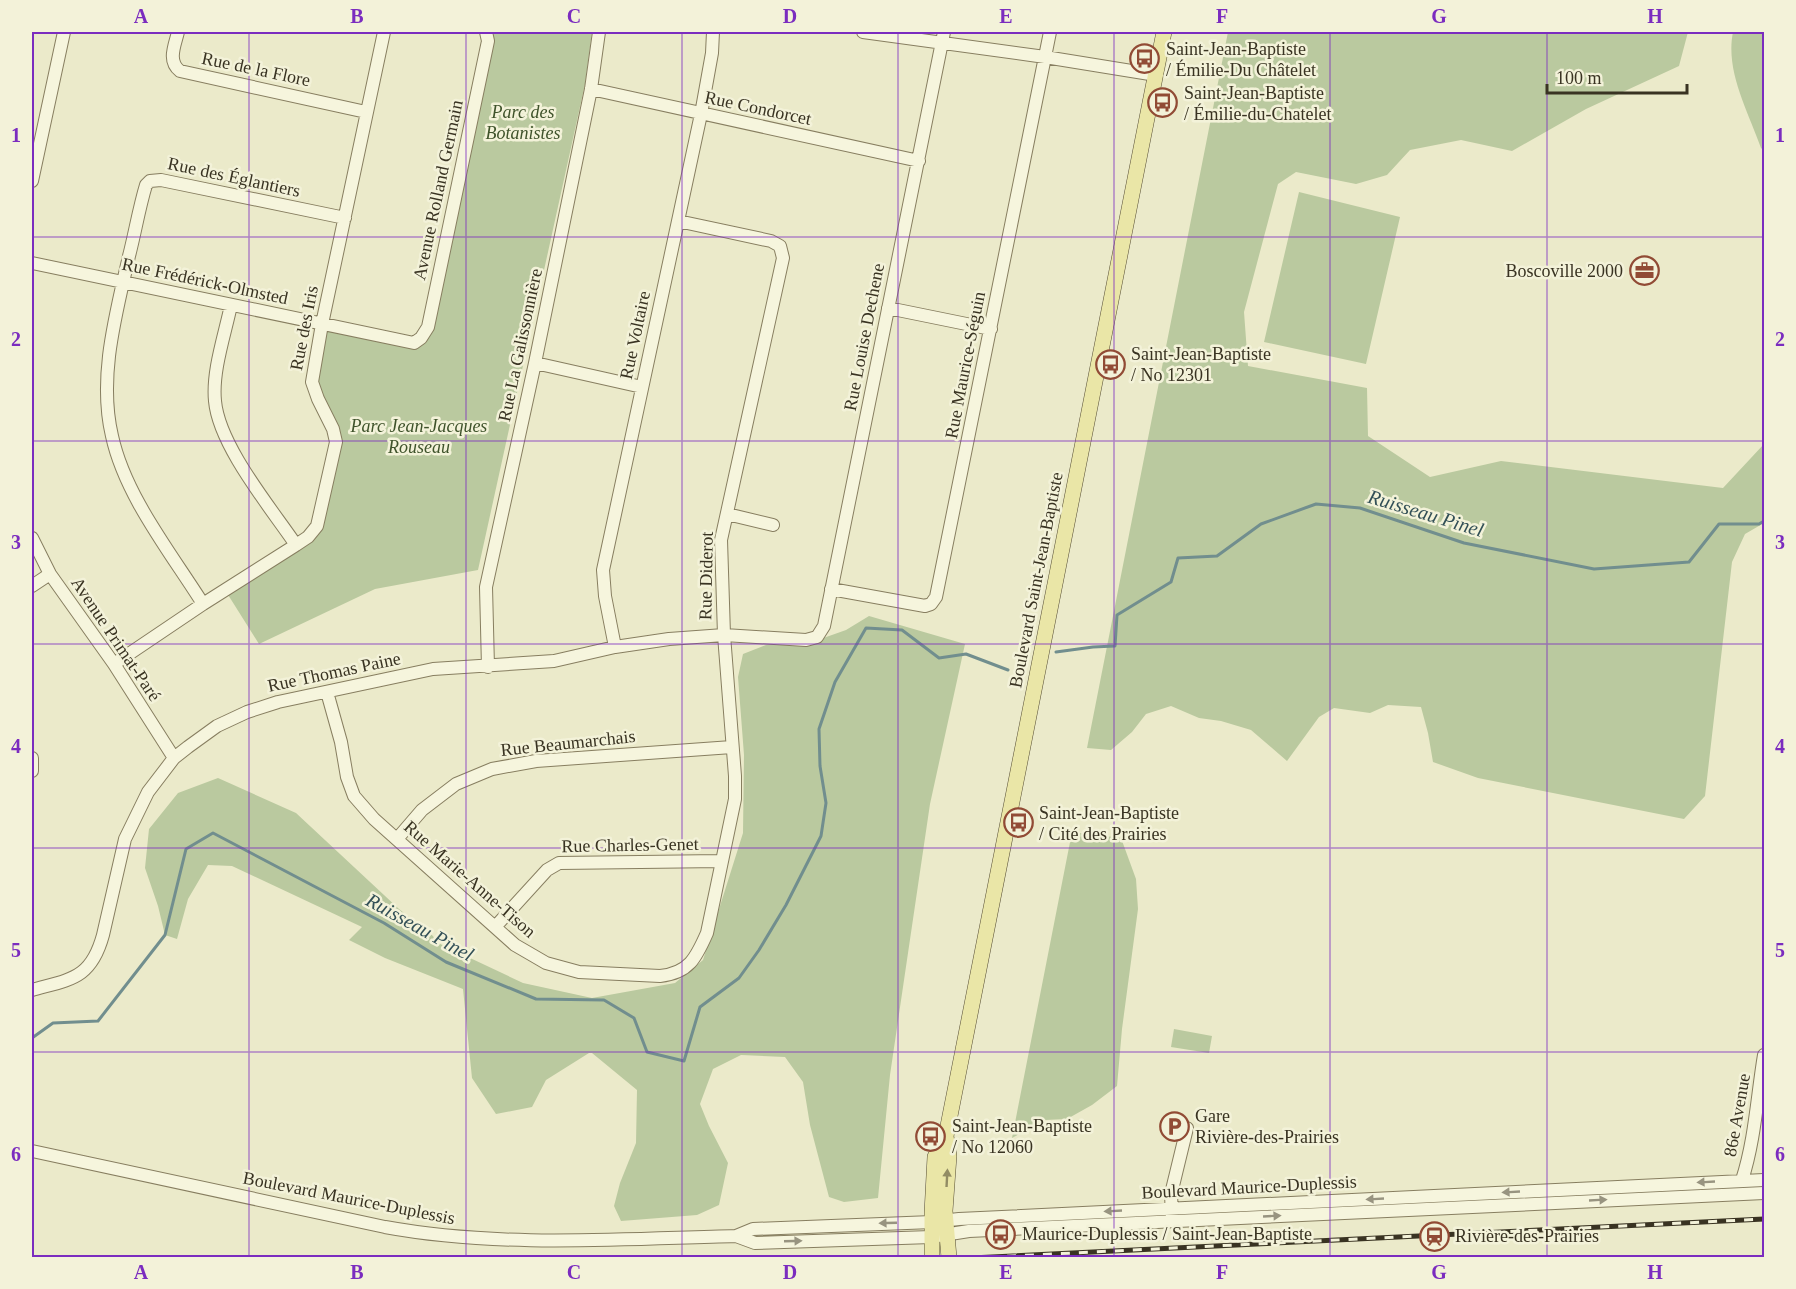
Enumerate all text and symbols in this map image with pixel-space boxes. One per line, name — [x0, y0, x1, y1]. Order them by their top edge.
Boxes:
text: A — [134, 5, 149, 27]
text: B — [350, 5, 364, 27]
text: C — [567, 5, 581, 27]
text: D — [783, 5, 797, 27]
text: E — [999, 5, 1013, 27]
text: F — [1216, 5, 1228, 27]
text: G — [1431, 5, 1447, 27]
text: H — [1647, 5, 1663, 27]
place label: Saint-Jean-Baptiste / Émilie-Du Châtelet — [1166, 39, 1316, 80]
bus stop icon: Saint-Jean-Baptiste / Émilie-Du Châtelet — [1129, 43, 1161, 75]
street label: Rue de la Flore — [200, 48, 312, 90]
scale bar — [1547, 57, 1686, 95]
text: 100 m — [1556, 68, 1602, 88]
place label: Saint-Jean-Baptiste / Émilie-du-Chatelet — [1184, 83, 1331, 124]
street label: Rue Condorcet — [703, 87, 813, 129]
bus stop icon: Saint-Jean-Baptiste / Émilie-du-Chatelet — [1147, 87, 1179, 119]
street label: Avenue Rolland Germain — [409, 98, 467, 282]
park label: Parc des Botanistes — [486, 102, 561, 143]
text: 1 — [11, 124, 21, 146]
text: 1 — [1775, 124, 1785, 146]
street label: Rue des Églantiers — [166, 152, 302, 201]
street label: Rue Frédérick-Olmsted — [120, 254, 290, 308]
office icon: Boscoville 2000 — [1628, 255, 1660, 287]
street label: Rue Louise Dechene — [840, 261, 888, 413]
place label: Boscoville 2000 — [1506, 261, 1623, 281]
street label: Rue La Galissonnière — [494, 267, 546, 423]
street label: Rue des Iris — [286, 284, 322, 372]
street label: Rue Voltaire — [616, 289, 654, 381]
street label: Rue Maurice-Séguin — [941, 290, 989, 440]
text: 2 — [11, 328, 21, 350]
text: 2 — [1775, 328, 1785, 350]
place label: Saint-Jean-Baptiste / No 12301 — [1131, 344, 1271, 385]
bus stop icon: Saint-Jean-Baptiste / No 12301 — [1094, 348, 1126, 380]
park label: Parc Jean-Jacques Rouseau — [350, 416, 487, 457]
street label: Boulevard Saint-Jean-Baptiste — [1005, 470, 1067, 690]
water label: Ruisseau Pinel — [1365, 485, 1487, 541]
text: 3 — [11, 531, 21, 553]
text: 3 — [1775, 531, 1785, 553]
street label: Rue Diderot — [695, 532, 717, 620]
street label: Avenue Primat-Paré — [67, 573, 165, 705]
street label: Rue Thomas Paine — [266, 648, 402, 696]
street label: Rue Beaumarchais — [500, 726, 636, 760]
text: 4 — [11, 735, 21, 757]
text: 4 — [1775, 735, 1785, 757]
place label: Saint-Jean-Baptiste / Cité des Prairies — [1039, 803, 1179, 844]
bus stop icon: Saint-Jean-Baptiste / Cité des Prairies — [1002, 807, 1034, 839]
street label: Rue Marie-Anne-Tison — [400, 816, 540, 942]
street label: Rue Charles-Genet — [561, 834, 699, 856]
water label: Ruisseau Pinel — [362, 888, 478, 966]
text: 5 — [11, 939, 21, 961]
text: 5 — [1775, 939, 1785, 961]
street label: 86e Avenue — [1720, 1072, 1754, 1158]
place label: Gare Rivière-des-Prairies — [1195, 1106, 1339, 1147]
parking icon: Gare Rivière-des-Prairies — [1158, 1110, 1190, 1142]
place label: Saint-Jean-Baptiste / No 12060 — [952, 1116, 1092, 1157]
bus stop icon: Saint-Jean-Baptiste / No 12060 — [915, 1120, 947, 1152]
text: 6 — [11, 1143, 21, 1165]
text: 6 — [1775, 1143, 1785, 1165]
street label: Boulevard Maurice-Duplessis — [241, 1168, 457, 1228]
one-way arrow — [943, 1169, 952, 1188]
street label: Boulevard Maurice-Duplessis — [1141, 1171, 1357, 1203]
one-way arrow — [1697, 1178, 1716, 1187]
one-way arrow — [1502, 1187, 1521, 1196]
one-way arrow — [1366, 1194, 1385, 1203]
one-way arrow — [1588, 1196, 1607, 1205]
one-way arrow — [1104, 1207, 1123, 1216]
one-way arrow — [1263, 1212, 1282, 1221]
bus stop icon: Maurice-Duplessis / Saint-Jean-Baptiste — [985, 1218, 1017, 1250]
one-way arrow — [878, 1219, 897, 1228]
station icon: Rivière-des-Prairies — [1418, 1220, 1450, 1252]
place label: Maurice-Duplessis / Saint-Jean-Baptiste — [1022, 1224, 1312, 1244]
place label: Rivière-des-Prairies — [1455, 1226, 1599, 1246]
one-way arrow — [784, 1237, 803, 1246]
text: A — [134, 1261, 149, 1283]
text: B — [350, 1261, 364, 1283]
text: C — [567, 1261, 581, 1283]
text: D — [783, 1261, 797, 1283]
text: E — [999, 1261, 1013, 1283]
text: F — [1216, 1261, 1228, 1283]
text: G — [1431, 1261, 1447, 1283]
text: H — [1647, 1261, 1663, 1283]

